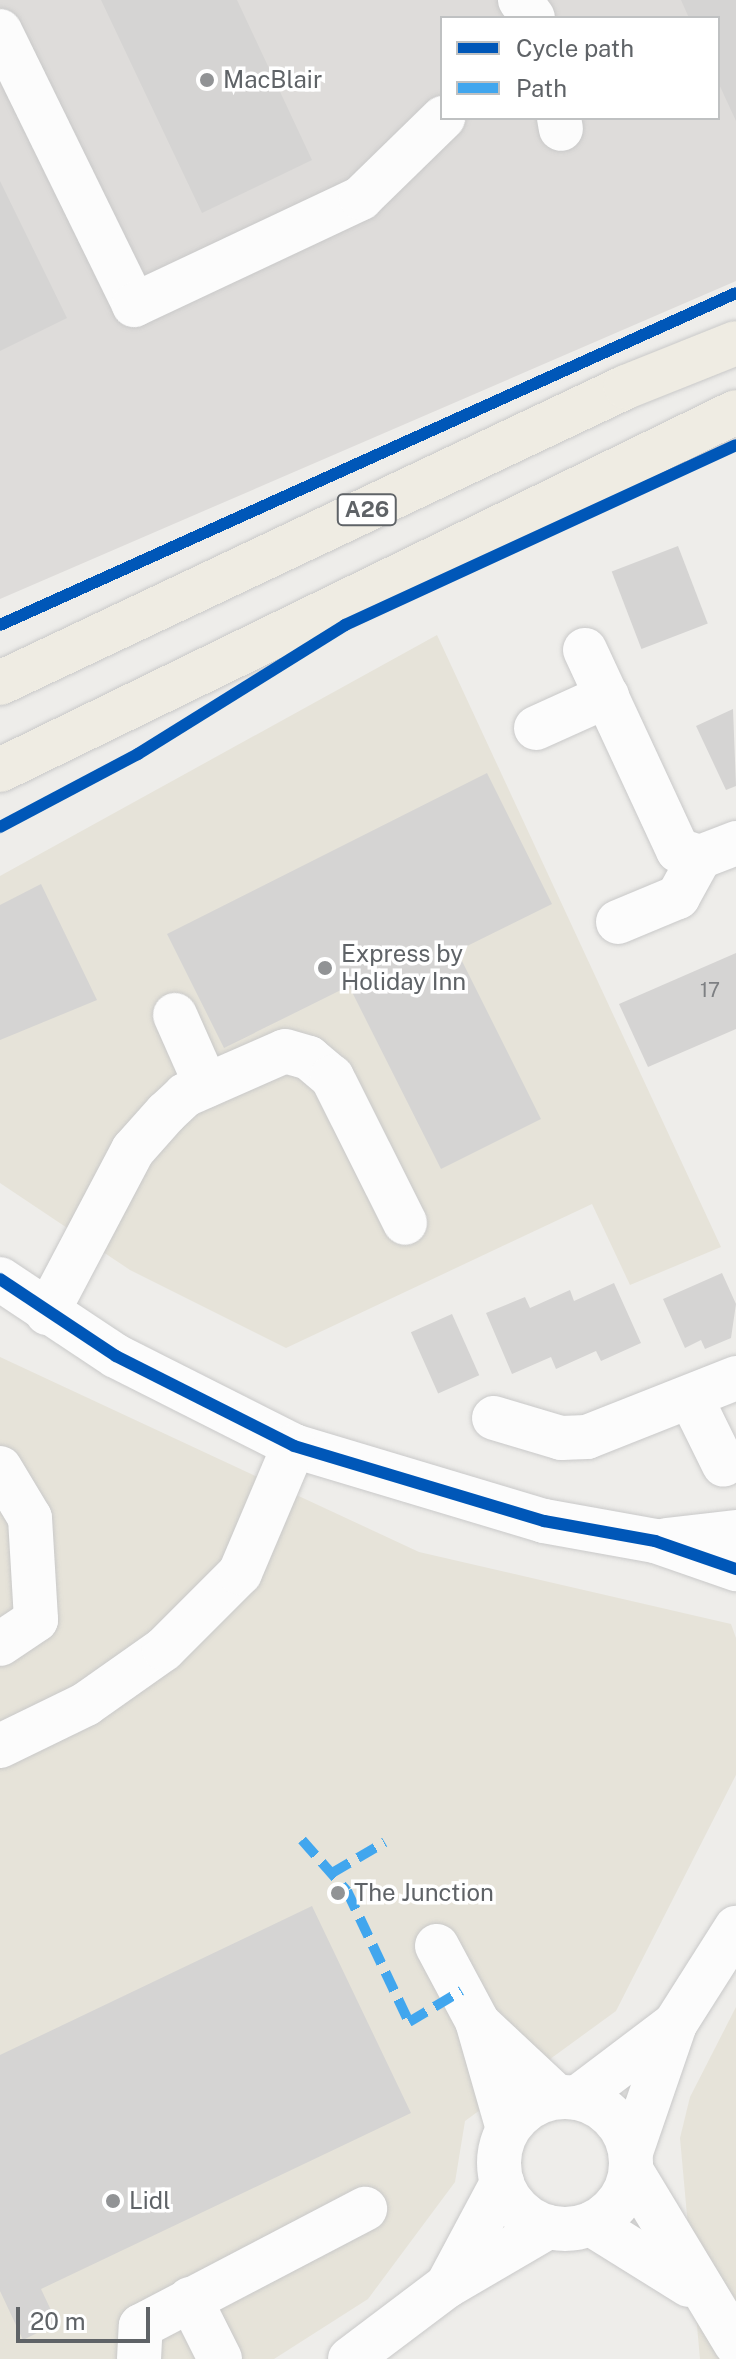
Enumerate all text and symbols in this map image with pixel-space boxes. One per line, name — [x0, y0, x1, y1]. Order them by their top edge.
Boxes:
legend — [440, 16, 720, 120]
text: Cycle path — [516, 34, 634, 62]
place label: MacBlair — [223, 66, 322, 94]
marker: MacBlair — [198, 71, 216, 89]
text: Path — [516, 74, 567, 102]
road number: A26 — [335, 492, 399, 528]
place label: Express by Holiday Inn — [341, 940, 466, 996]
marker: Express by Holiday Inn — [316, 959, 334, 977]
house number: 17 — [700, 978, 720, 1002]
place label: The Junction — [354, 1879, 494, 1907]
marker: The Junction — [329, 1884, 347, 1902]
place label: Lidl — [129, 2187, 171, 2215]
marker: Lidl — [104, 2192, 122, 2210]
scale bar — [20, 2291, 154, 2341]
text: 20 m — [30, 2307, 86, 2335]

